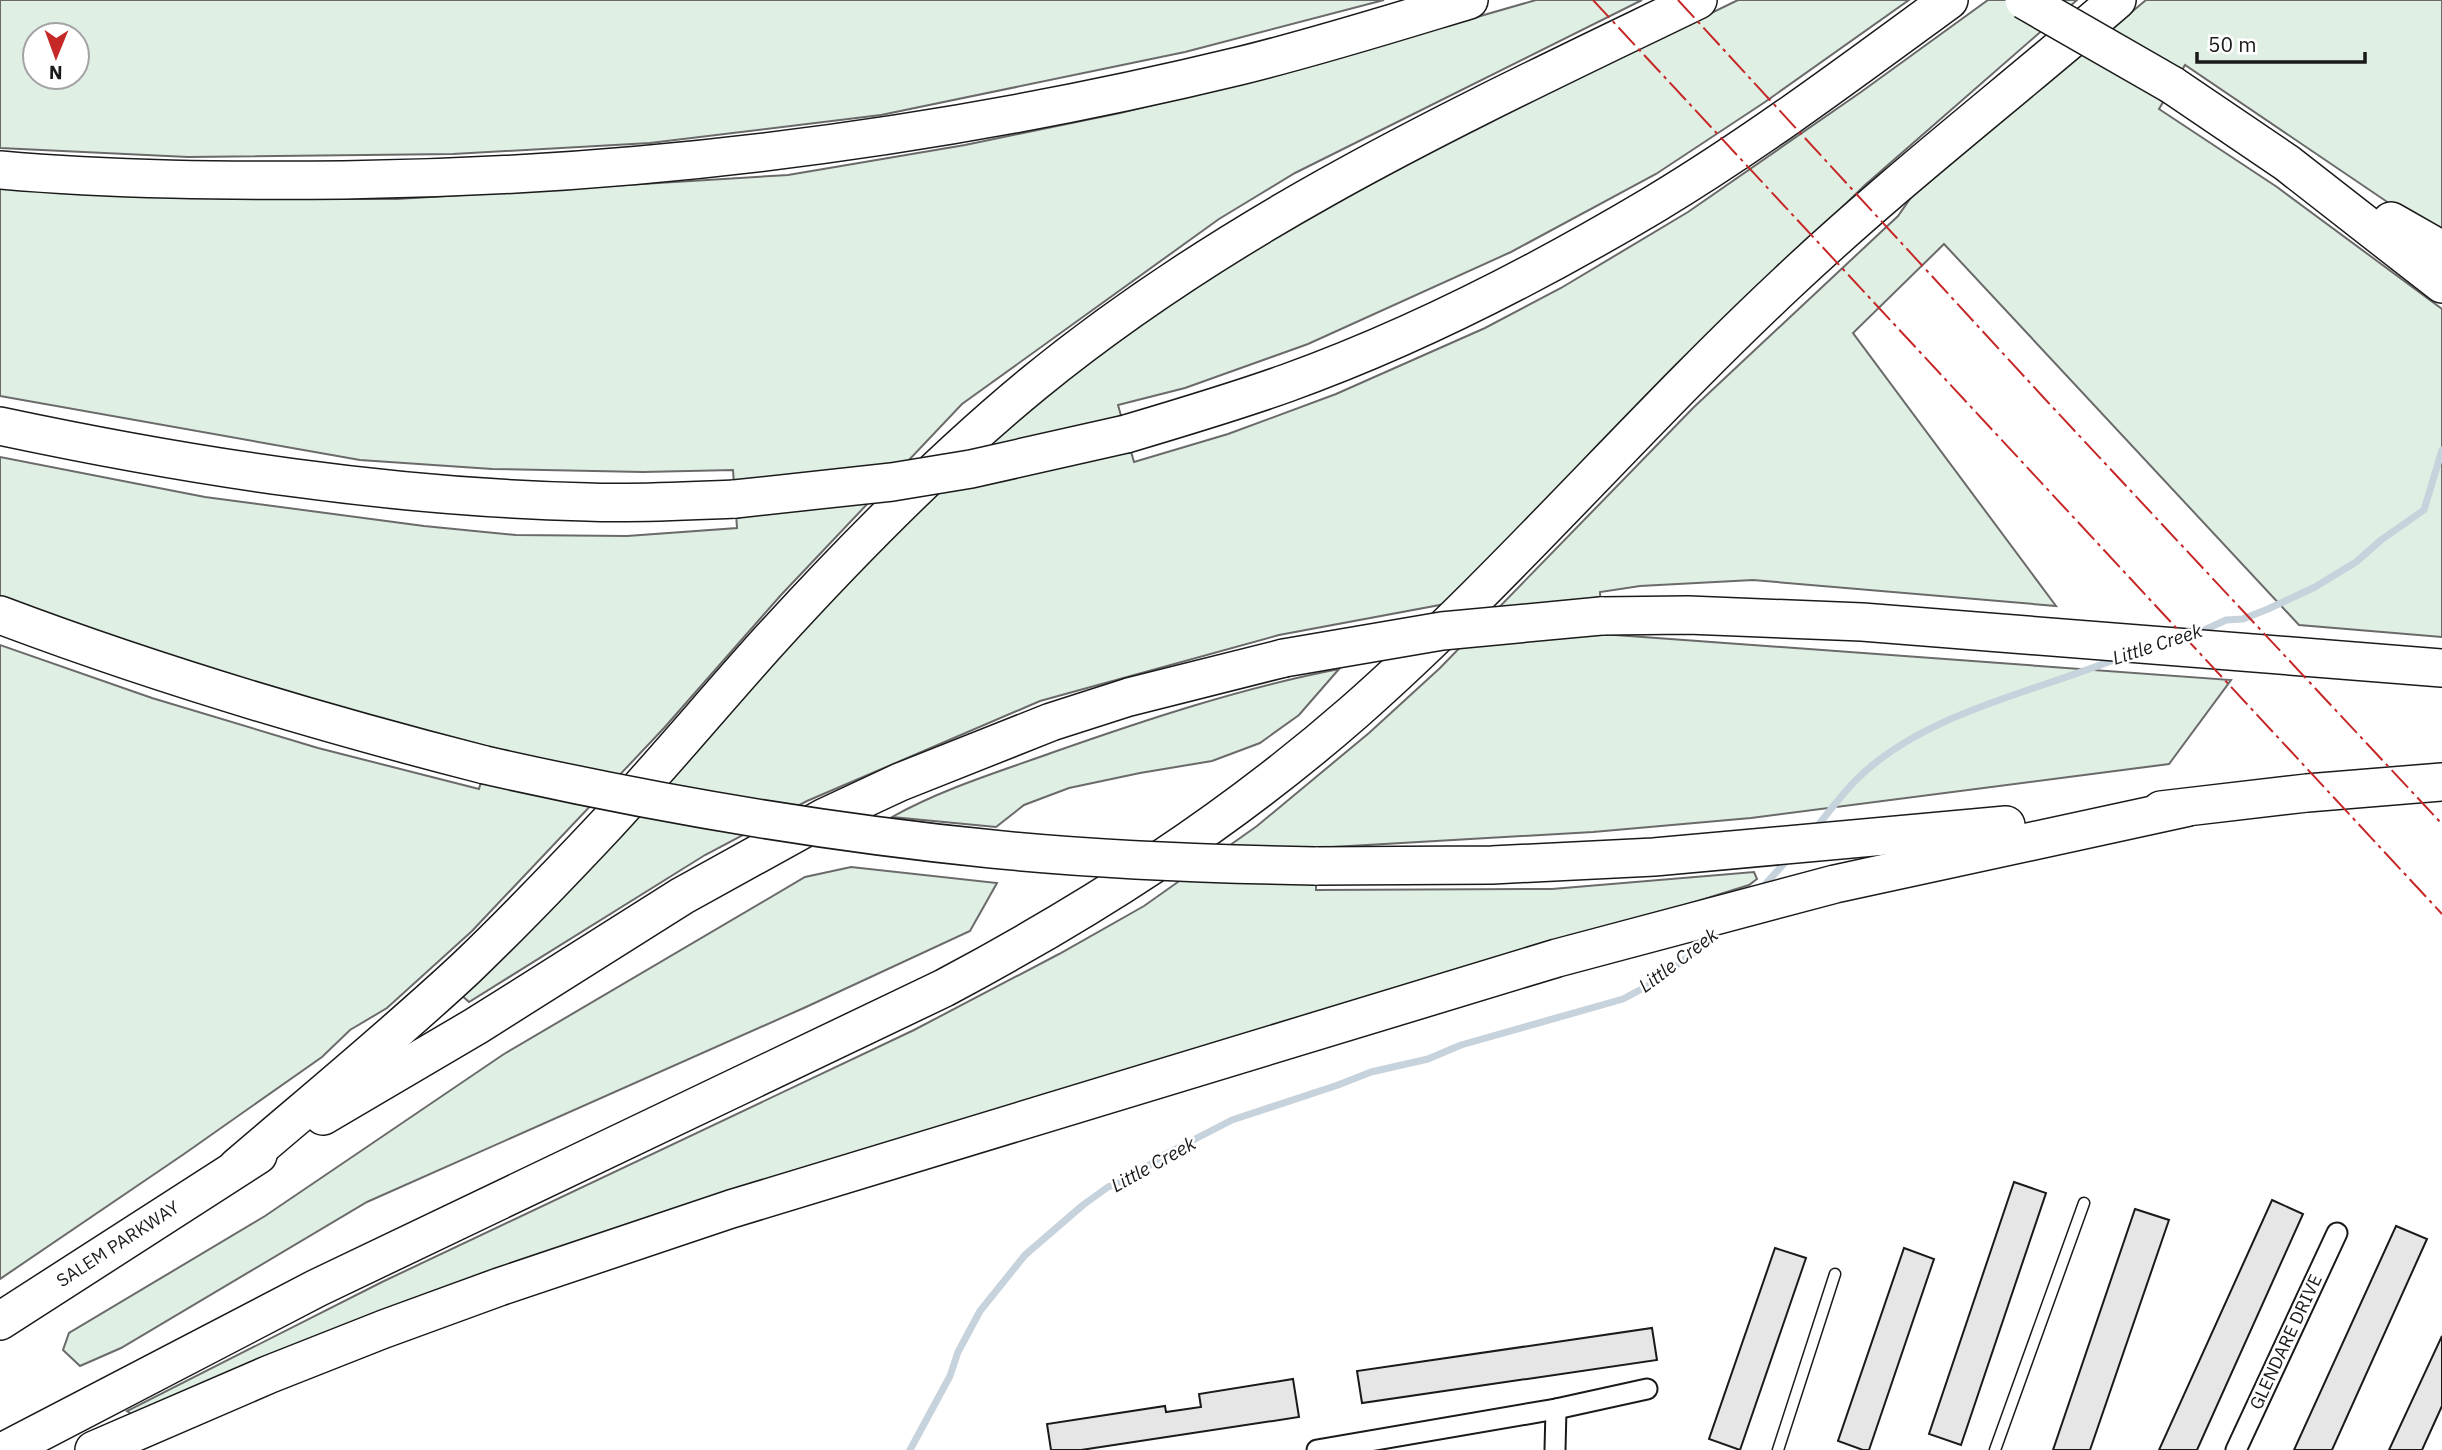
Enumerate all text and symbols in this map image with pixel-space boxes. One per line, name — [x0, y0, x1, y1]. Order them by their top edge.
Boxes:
north arrow — [21, 21, 91, 91]
scale bar — [2197, 21, 2365, 65]
text: 50 m — [2208, 30, 2257, 58]
text: N — [49, 61, 63, 85]
water label: Little Creek — [2109, 618, 2206, 670]
water label: Little Creek — [1634, 922, 1723, 998]
water label: Little Creek — [1106, 1130, 1201, 1197]
street label: SALEM PARKWAY — [52, 1195, 184, 1292]
street label: GLENDARE DRIVE — [2244, 1270, 2327, 1413]

